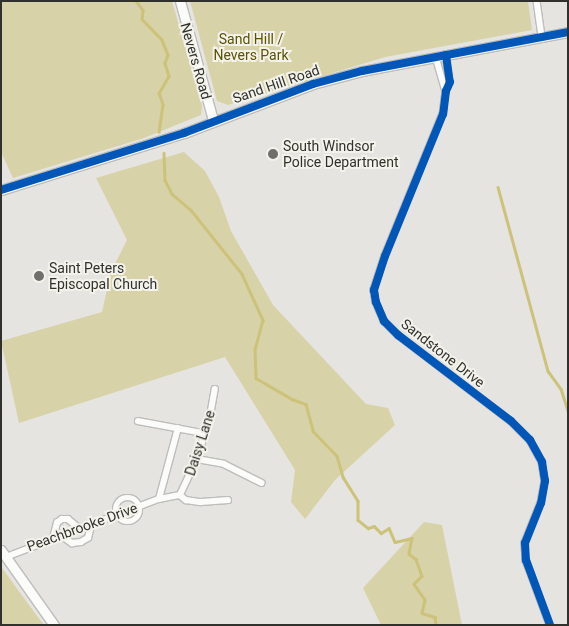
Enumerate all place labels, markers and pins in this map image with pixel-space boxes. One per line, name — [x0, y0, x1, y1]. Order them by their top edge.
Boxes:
place label: South Windsor Police Department — [283, 138, 399, 170]
marker: South Windsor Police Department — [267, 148, 279, 160]
place label: Saint Peters Episcopal Church — [49, 260, 157, 292]
marker: Saint Peters Episcopal Church — [33, 270, 45, 282]

